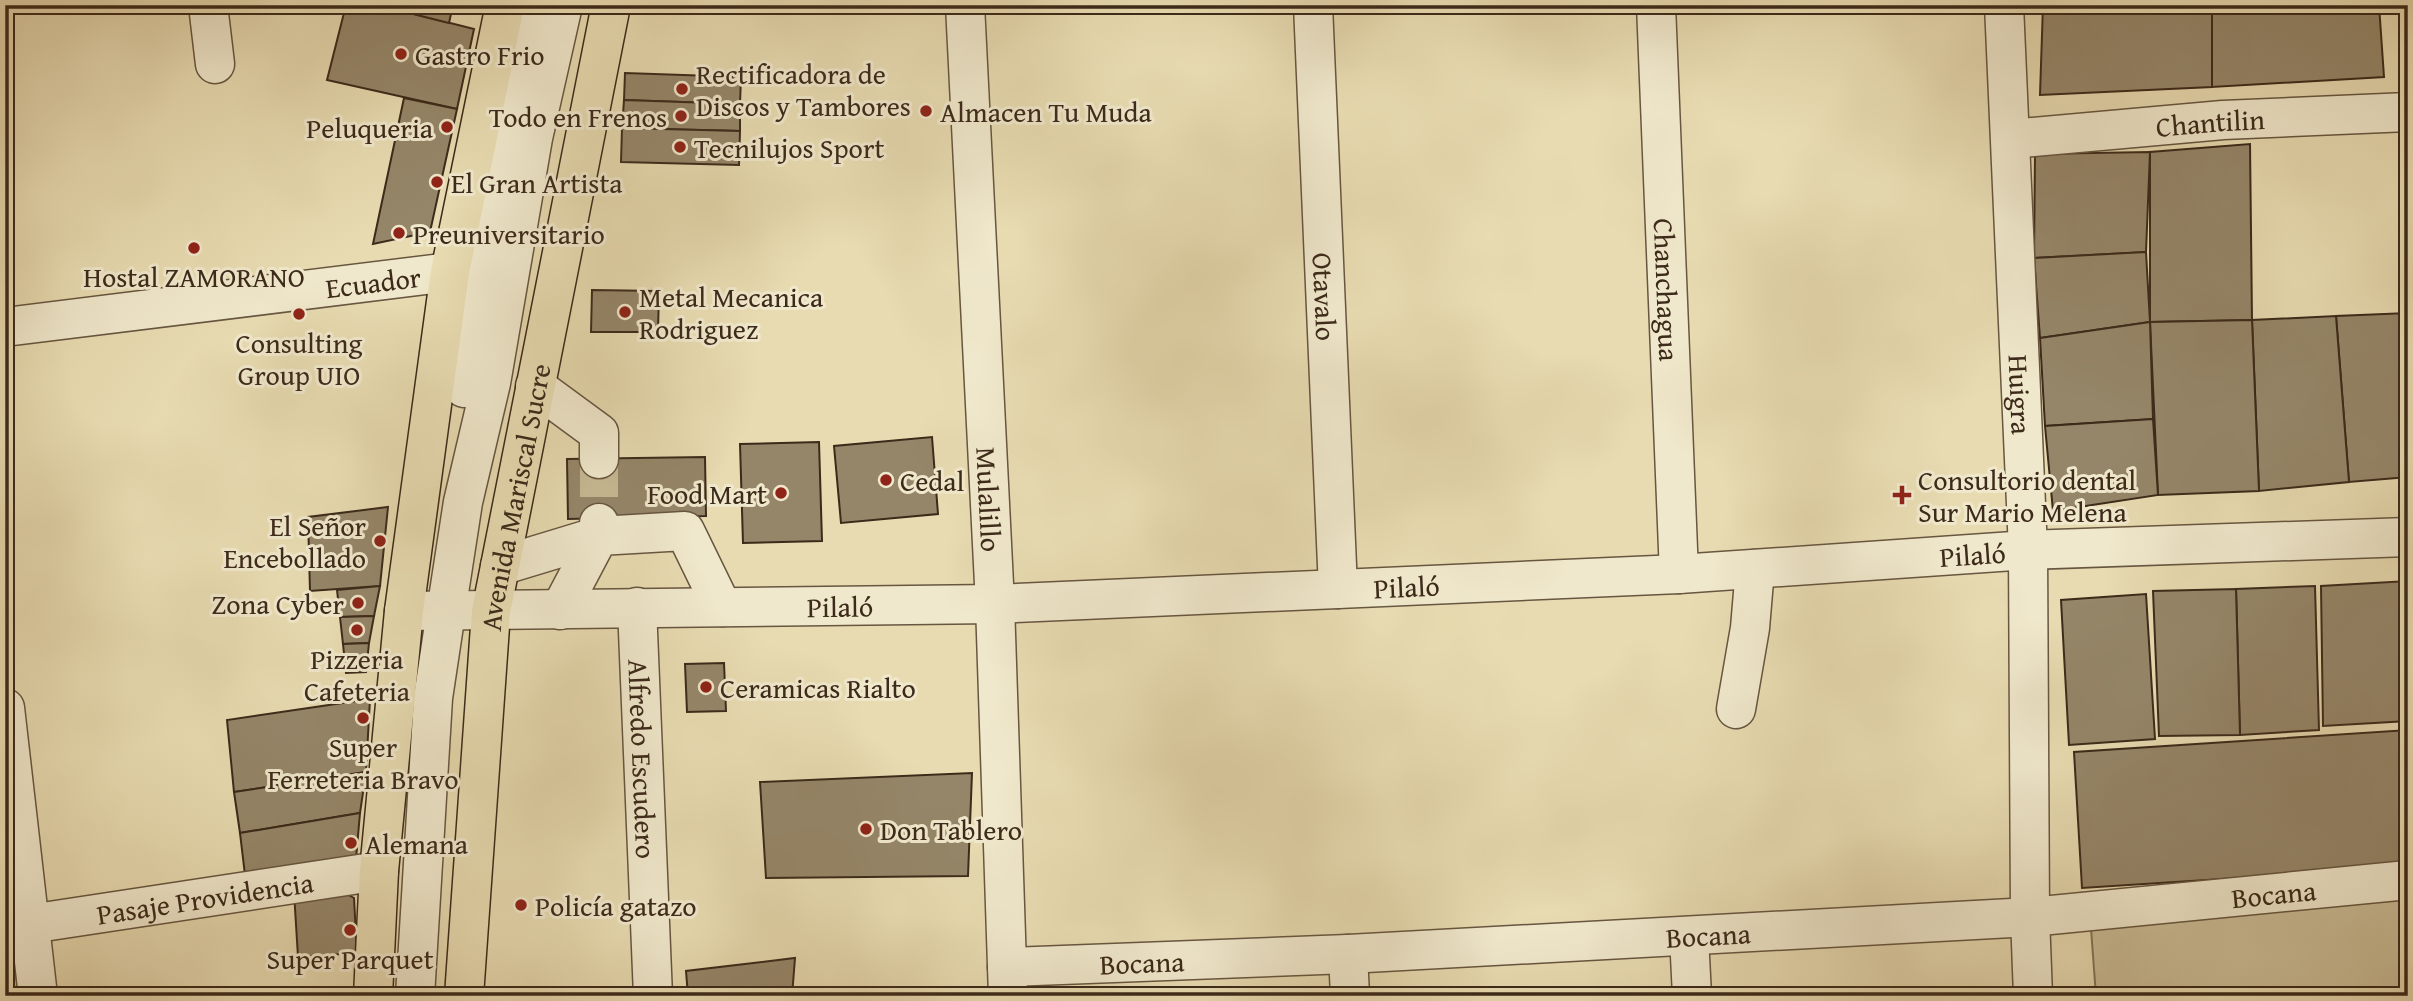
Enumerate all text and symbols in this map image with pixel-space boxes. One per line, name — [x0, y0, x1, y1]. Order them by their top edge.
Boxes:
place label: Gastro Frio — [415, 34, 545, 75]
marker: Gastro Frio — [393, 46, 409, 62]
place label: Rectificadora de Discos y Tambores — [696, 53, 911, 126]
marker: Rectificadora de Discos y Tambores — [674, 81, 690, 97]
place label: Almacen Tu Muda — [940, 91, 1152, 132]
place label: Todo en Frenos — [489, 96, 667, 137]
street label: Chantilin — [2154, 98, 2266, 146]
marker: Almacen Tu Muda — [918, 103, 934, 119]
place label: Peluqueria — [306, 107, 434, 148]
marker: Todo en Frenos — [673, 108, 689, 124]
marker: Peluqueria — [439, 119, 455, 135]
place label: Tecnilujos Sport — [694, 127, 884, 168]
marker: Tecnilujos Sport — [672, 139, 688, 155]
place label: El Gran Artista — [451, 162, 623, 203]
marker: El Gran Artista — [429, 174, 445, 190]
place label: Preuniversitario — [413, 213, 605, 254]
street label: Chanchagua — [1644, 217, 1691, 363]
marker: Preuniversitario — [391, 225, 407, 241]
marker: Hostal ZAMORANO — [186, 240, 202, 256]
street label: Otavalo — [1303, 252, 1348, 342]
street label: Ecuador — [323, 255, 424, 308]
place label: Hostal ZAMORANO — [83, 256, 305, 297]
place label: Metal Mecanica Rodriguez — [639, 276, 824, 349]
marker: Metal Mecanica Rodriguez — [617, 304, 633, 320]
marker: Consulting Group UIO — [291, 306, 307, 322]
place label: Consulting Group UIO — [236, 322, 362, 395]
street label: Huigra — [1999, 354, 2043, 436]
street label: Avenida Mariscal Sucre — [469, 360, 560, 632]
street label: Mulalillo — [967, 446, 1013, 553]
place label: Consultorio dental Sur Mario Melena — [1918, 459, 2136, 532]
place label: Cedal — [900, 460, 965, 501]
marker: Cedal — [878, 472, 894, 488]
place label: Food Mart — [647, 473, 767, 514]
marker: Food Mart — [773, 485, 789, 501]
marker: Consultorio dental Sur Mario Melena — [1892, 485, 1912, 505]
place label: El Señor Encebollado — [224, 505, 366, 578]
street label: Pilaló — [1938, 531, 2007, 577]
marker: El Señor Encebollado — [372, 533, 388, 549]
street label: Pilaló — [1373, 564, 1441, 608]
place label: Zona Cyber — [211, 583, 344, 624]
street label: Pilaló — [807, 585, 873, 627]
marker: Zona Cyber — [350, 595, 366, 611]
marker: Pizzeria Cafeteria — [349, 622, 365, 638]
place label: Pizzeria Cafeteria — [304, 638, 411, 711]
street label: Alfredo Escudero — [619, 658, 668, 860]
place label: Ceramicas Rialto — [720, 667, 916, 708]
marker: Ceramicas Rialto — [698, 679, 714, 695]
marker: Super Ferreteria Bravo — [355, 710, 371, 726]
place label: Super Ferreteria Bravo — [268, 726, 458, 799]
place label: Don Tablero — [880, 809, 1022, 850]
marker: Don Tablero — [858, 821, 874, 837]
place label: Alemana — [365, 823, 469, 864]
marker: Alemana — [343, 835, 359, 851]
street label: Pasaje Providencia — [94, 861, 317, 934]
street label: Bocana — [2229, 869, 2319, 918]
place label: Policía gatazo — [535, 885, 697, 926]
marker: Policía gatazo — [513, 897, 529, 913]
street label: Bocana — [1665, 912, 1752, 957]
marker: Super Parquet — [342, 922, 358, 938]
place label: Super Parquet — [266, 938, 434, 979]
street label: Bocana — [1099, 940, 1186, 984]

